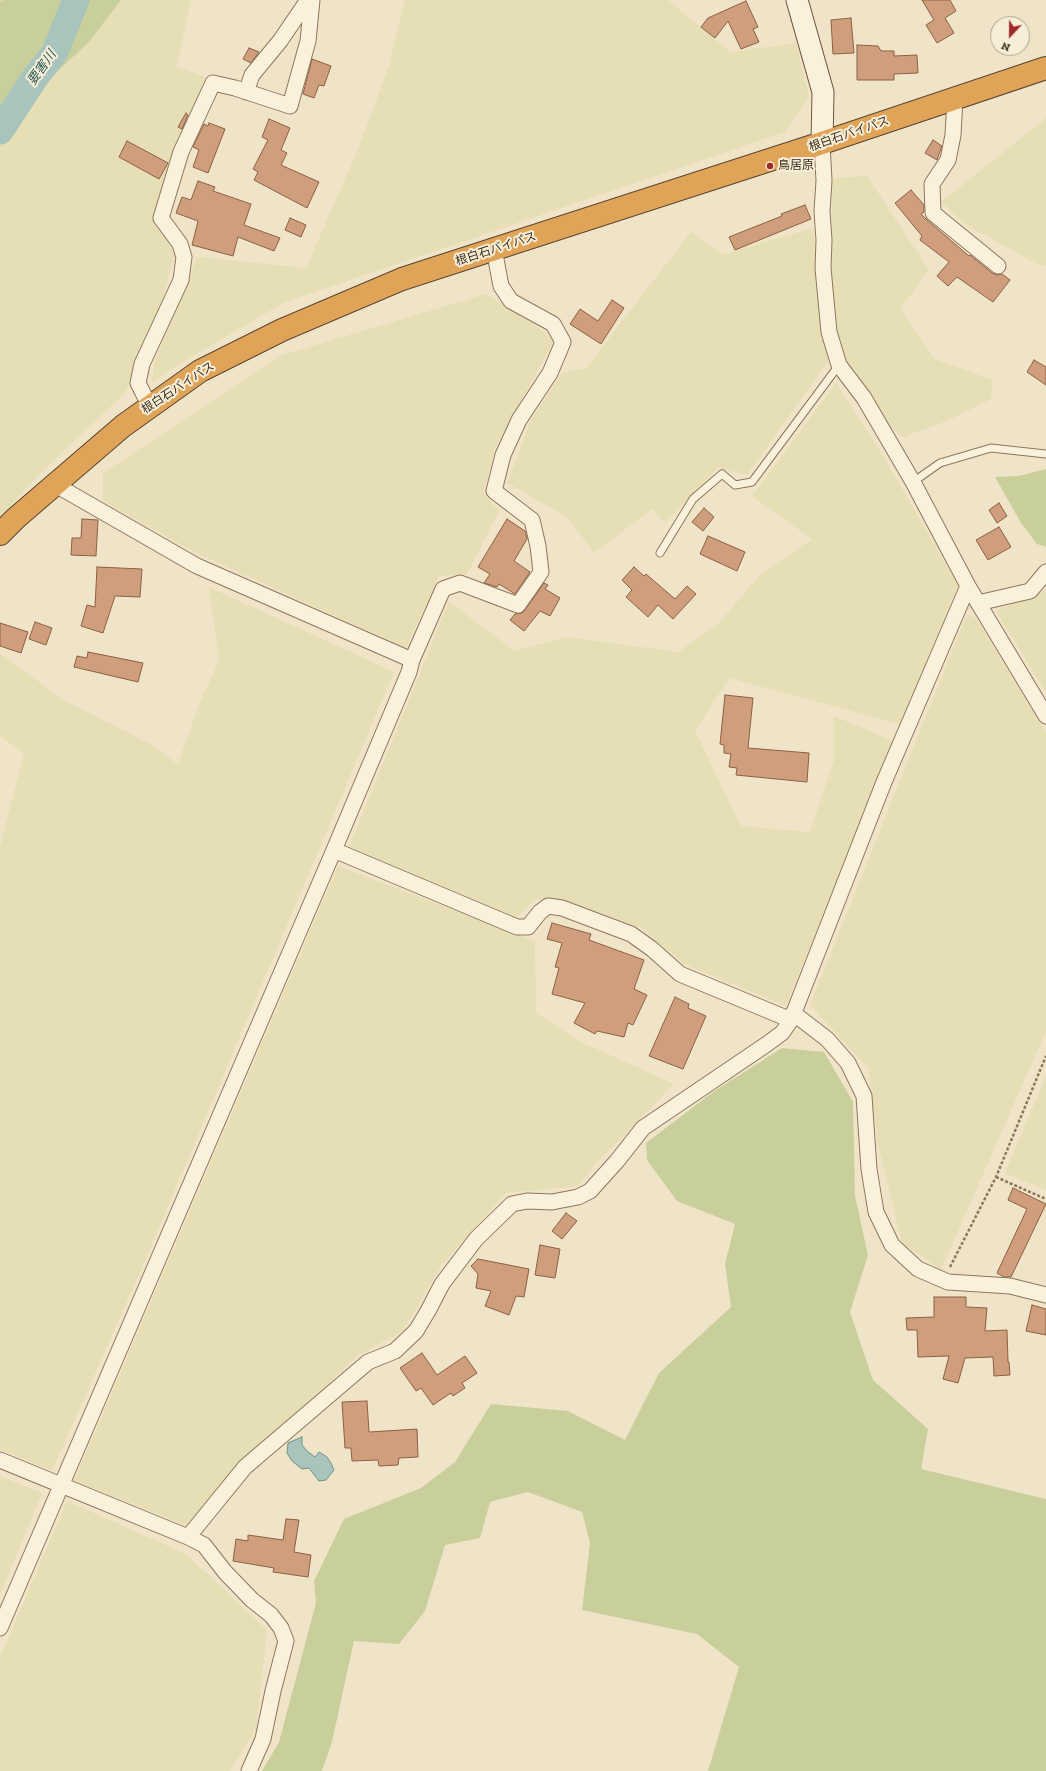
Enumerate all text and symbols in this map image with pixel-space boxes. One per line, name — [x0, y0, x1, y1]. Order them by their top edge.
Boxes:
north arrow — [990, 16, 1030, 56]
text: N — [999, 39, 1012, 54]
water label: 要害川 — [24, 48, 60, 88]
street label: 根白石バイパス — [807, 114, 891, 154]
place label: 鳥居原 — [778, 159, 814, 173]
marker: 鳥居原 — [765, 161, 775, 171]
street label: 根白石バイパス — [454, 229, 538, 269]
street label: 根白石バイパス — [139, 359, 217, 417]

